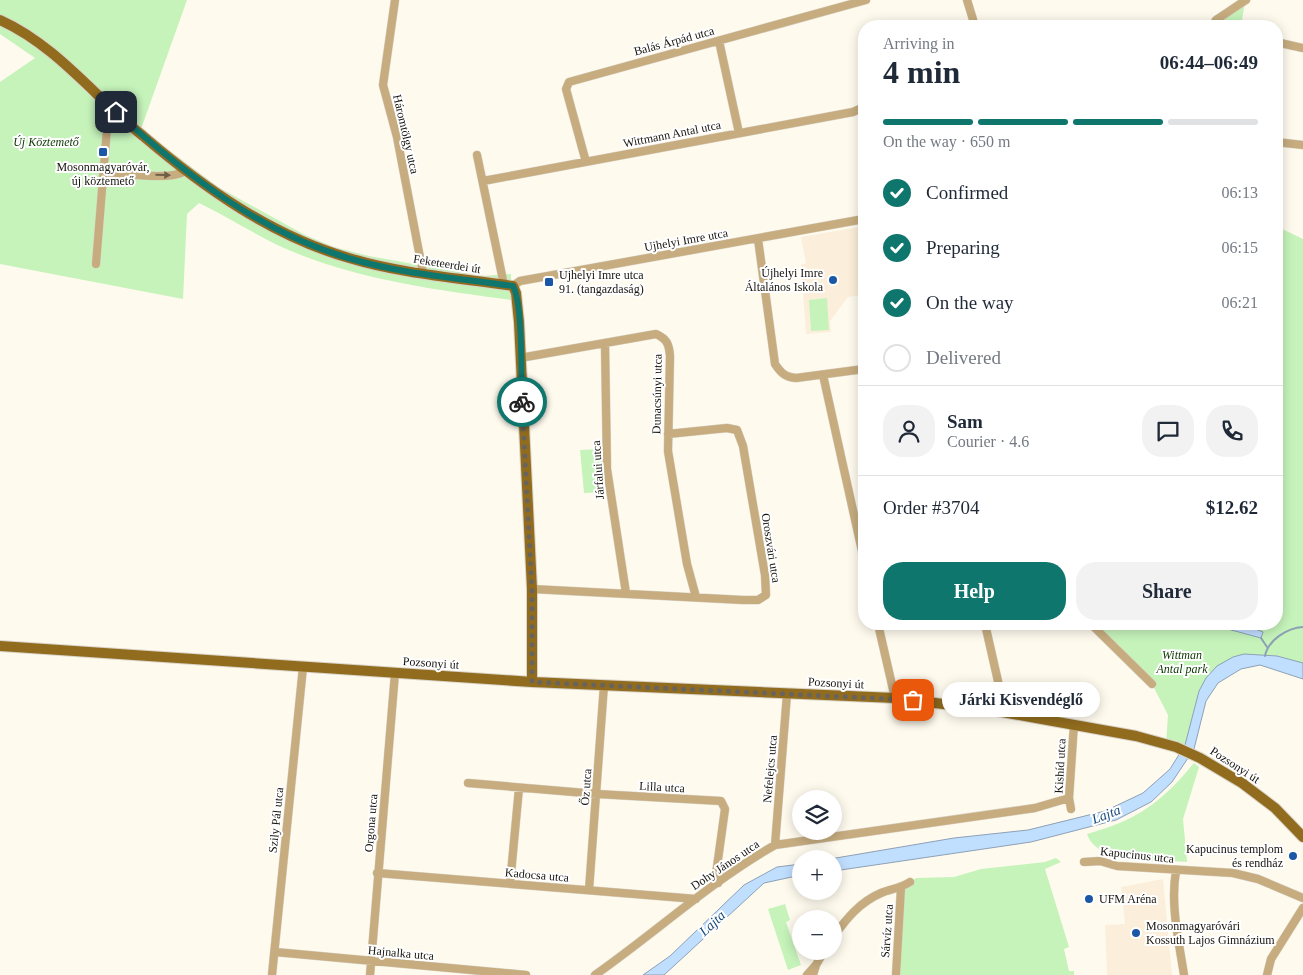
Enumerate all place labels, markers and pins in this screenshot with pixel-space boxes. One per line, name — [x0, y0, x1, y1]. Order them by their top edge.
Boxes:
pin — [95, 91, 137, 133]
marker: Mosonmagyaróvár, új köztemető — [97, 146, 109, 158]
place label: Mosonmagyaróvár, új köztemető — [56, 160, 150, 188]
place label: Újhelyi Imre Általános Iskola — [745, 266, 824, 294]
place label: Ujhelyi Imre utca 91. (tangazdaság) — [559, 268, 644, 296]
marker: Újhelyi Imre Általános Iskola — [827, 274, 839, 286]
marker: Ujhelyi Imre utca 91. (tangazdaság) — [543, 276, 555, 288]
pin — [892, 679, 934, 721]
callout: Járki Kisvendéglő — [943, 682, 1100, 718]
place label: Kapucinus templom és rendház — [1186, 842, 1284, 870]
marker: Kapucinus templom és rendház — [1287, 850, 1299, 862]
place label: UFM Aréna — [1099, 892, 1157, 906]
marker: UFM Aréna — [1083, 893, 1095, 905]
place label: Mosonmagyaróvári Kossuth Lajos Gimnázium — [1146, 919, 1275, 947]
marker: Mosonmagyaróvári Kossuth Lajos Gimnázium — [1130, 927, 1142, 939]

